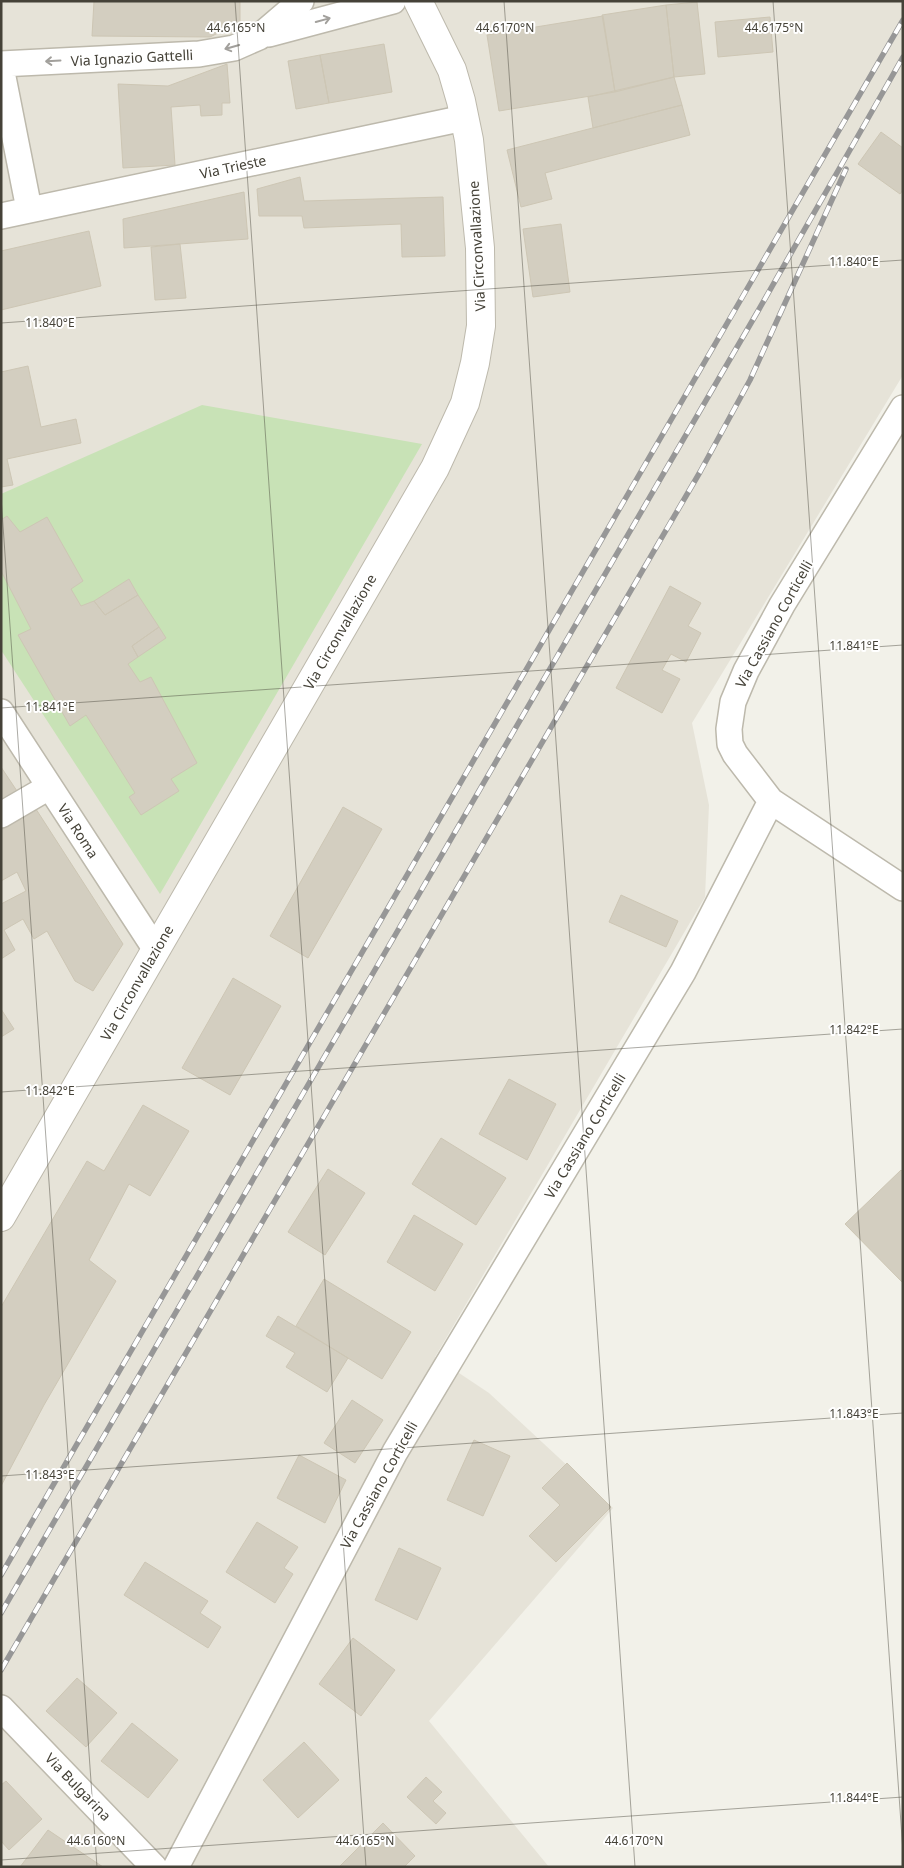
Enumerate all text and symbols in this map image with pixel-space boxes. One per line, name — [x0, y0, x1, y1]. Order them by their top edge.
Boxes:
one-way arrow — [315, 15, 331, 24]
text: 44.6165°N — [207, 19, 265, 36]
text: 44.6170°N — [476, 19, 534, 36]
text: 44.6175°N — [745, 19, 803, 36]
one-way arrow — [225, 43, 241, 52]
street label: Via Ignazio Gattelli — [70, 45, 194, 70]
one-way arrow — [46, 57, 62, 66]
street label: Via Trieste — [198, 150, 268, 183]
street label: Via Circonvallazione — [464, 180, 489, 312]
text: 11.840°E — [829, 253, 879, 270]
text: 11.840°E — [25, 314, 75, 331]
street label: Via Cassiano Corticelli — [731, 557, 817, 691]
street label: Via Circonvallazione — [299, 570, 380, 693]
text: 11.841°E — [829, 637, 879, 654]
text: 11.841°E — [25, 698, 75, 715]
street label: Via Roma — [54, 800, 103, 862]
street label: Via Circonvallazione — [96, 921, 177, 1044]
text: 11.842°E — [829, 1021, 879, 1038]
street label: Via Cassiano Corticelli — [540, 1070, 630, 1202]
text: 11.842°E — [25, 1082, 75, 1099]
text: 11.843°E — [829, 1405, 879, 1422]
street label: Via Cassiano Corticelli — [336, 1418, 422, 1552]
text: 11.843°E — [25, 1466, 75, 1483]
street label: Via Bulgarina — [41, 1749, 115, 1825]
text: 11.844°E — [829, 1789, 879, 1806]
text: 44.6160°N — [67, 1832, 125, 1849]
text: 44.6165°N — [336, 1832, 394, 1849]
text: 44.6170°N — [605, 1832, 663, 1849]

